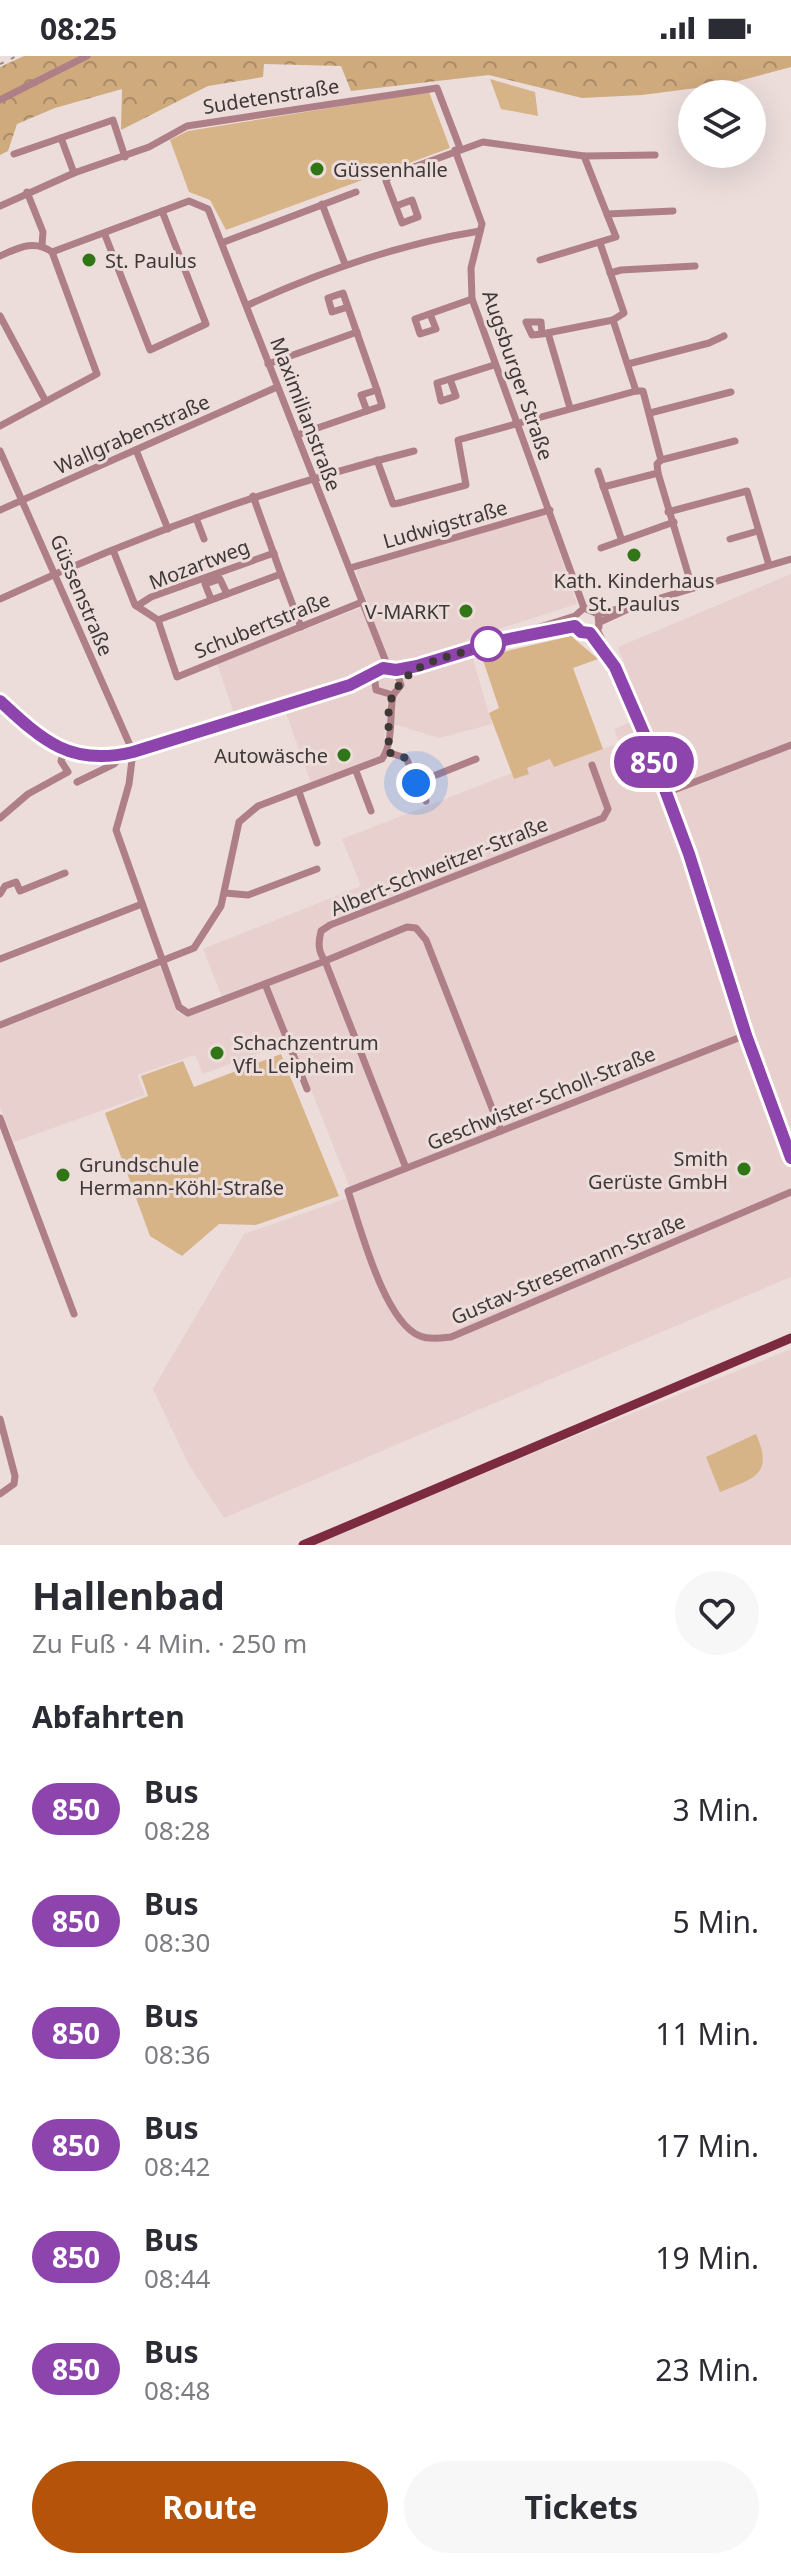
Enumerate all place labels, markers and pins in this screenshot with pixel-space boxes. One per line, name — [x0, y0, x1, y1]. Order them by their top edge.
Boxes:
place label: Güssenhalle — [333, 156, 448, 183]
marker: Güssenhalle — [308, 160, 326, 178]
place label: St. Paulus — [105, 247, 197, 274]
marker: St. Paulus — [80, 251, 98, 269]
marker: Kath. Kinderhaus St. Paulus — [625, 546, 643, 564]
place label: Kath. Kinderhaus St. Paulus — [554, 567, 715, 617]
place label: V-MARKT — [365, 598, 450, 625]
marker: V-MARKT — [457, 602, 475, 620]
unlabelled marker — [471, 627, 505, 661]
place label: Autowäsche — [214, 742, 328, 769]
marker: Autowäsche — [335, 746, 353, 764]
place label: Schachzentrum VfL Leipheim — [233, 1029, 379, 1079]
marker: Schachzentrum VfL Leipheim — [208, 1044, 226, 1062]
place label: Smith Gerüste GmbH — [588, 1145, 728, 1195]
place label: Grundschule Hermann-Köhl-Straße — [79, 1151, 284, 1201]
marker: Smith Gerüste GmbH — [735, 1160, 753, 1178]
marker: Grundschule Hermann-Köhl-Straße — [54, 1166, 72, 1184]

